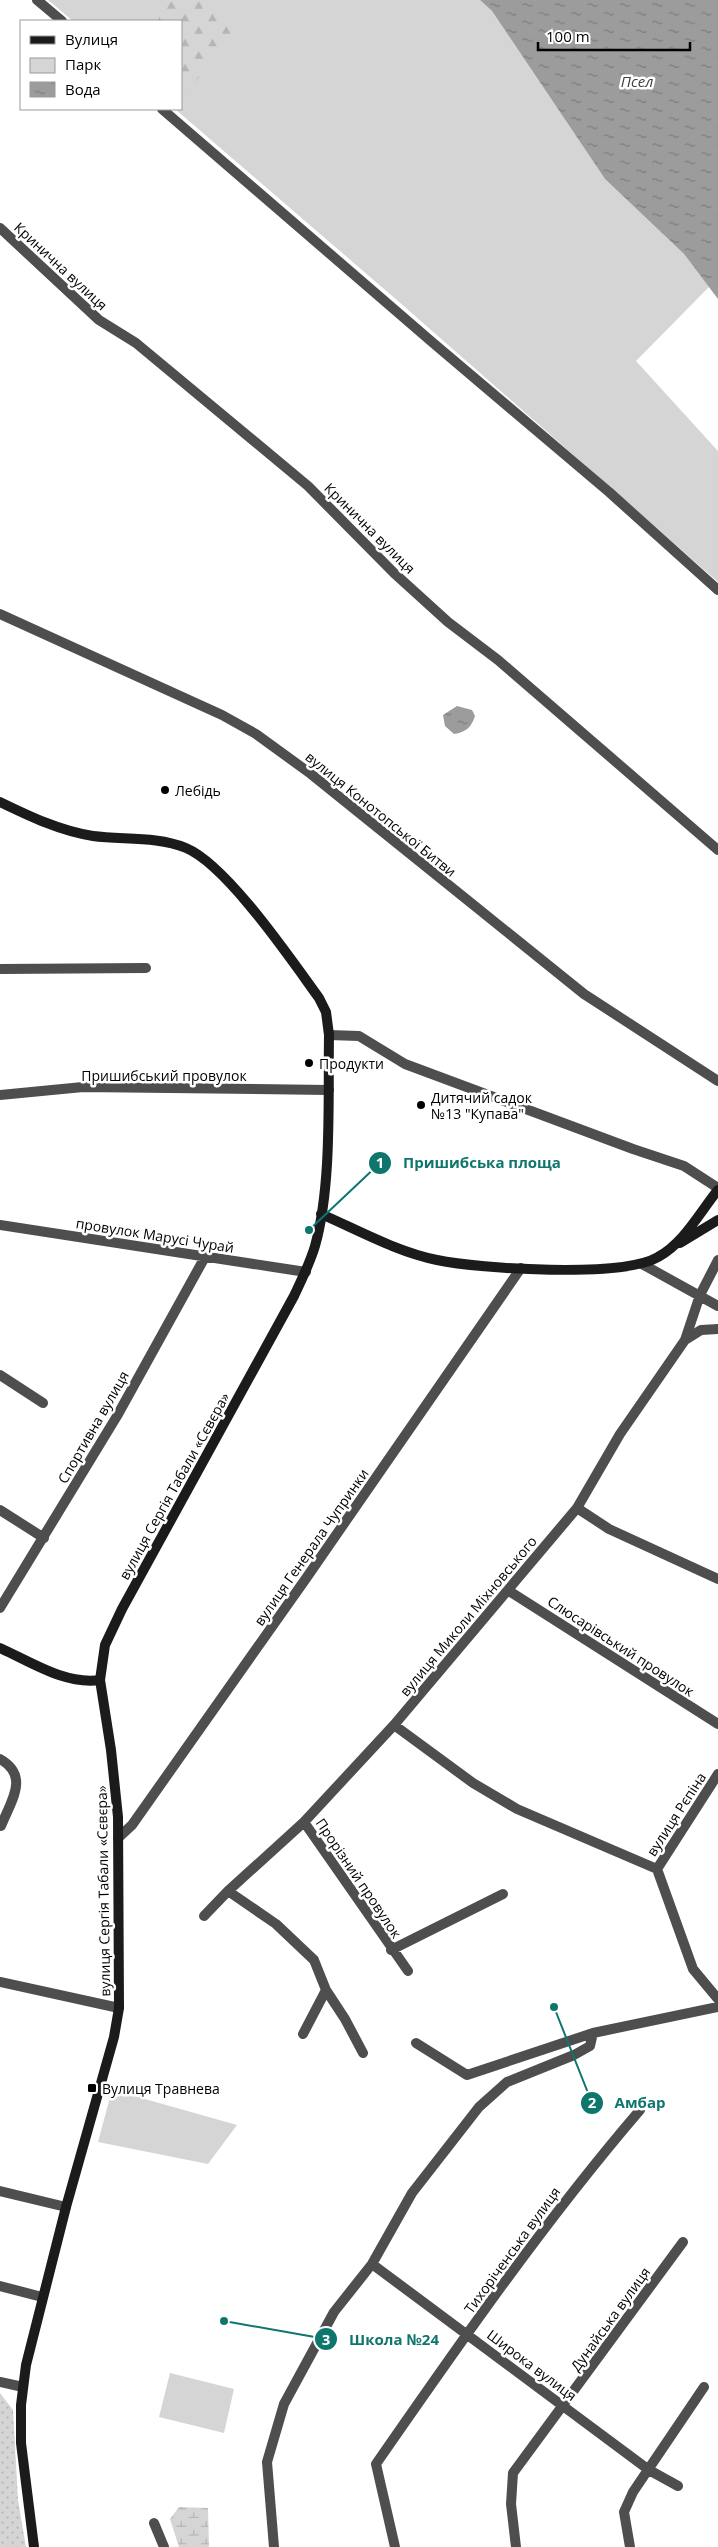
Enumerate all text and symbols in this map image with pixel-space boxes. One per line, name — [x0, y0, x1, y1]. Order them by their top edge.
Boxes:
legend — [20, 20, 182, 110]
scale bar — [538, 20, 690, 52]
text: 100 m — [546, 26, 590, 46]
text: Вулиця — [65, 29, 118, 49]
text: Парк — [65, 54, 101, 74]
water label: Псел — [621, 71, 653, 91]
text: Вода — [65, 79, 101, 99]
street label: Кринична вулиця — [10, 218, 112, 314]
street label: Кринична вулиця — [320, 478, 420, 578]
street label: вулиця Конотопської Битви — [302, 747, 460, 881]
place label: Лебідь — [175, 781, 221, 800]
marker: Лебідь — [159, 784, 171, 796]
place label: Продукти — [319, 1054, 384, 1073]
marker: Продукти — [303, 1057, 315, 1069]
street label: Пришибський провулок — [81, 1066, 247, 1085]
place label: Дитячий садок №13 "Купава" — [431, 1088, 533, 1123]
marker: Дитячий садок №13 "Купава" — [415, 1099, 427, 1111]
callout: Пришибська площа — [368, 1148, 571, 1178]
text: 1 — [376, 1152, 384, 1172]
text: Пришибська площа — [403, 1152, 561, 1172]
street label: провулок Марусі Чурай — [75, 1213, 235, 1257]
street label: Спортивна вулиця — [53, 1367, 133, 1487]
street label: вулиця Сергія Табали «Сєвєра» — [114, 1389, 234, 1583]
street label: вулиця Генерала Чупринки — [249, 1465, 373, 1629]
street label: вулиця Миколи Міхновського — [395, 1532, 541, 1700]
street label: Слюсарівський провулок — [544, 1591, 699, 1701]
street label: вулиця Рєпіна — [642, 1768, 710, 1860]
street label: вулиця Сергія Табали «Сєвєра» — [92, 1785, 114, 1997]
street label: Прорізний провулок — [312, 1814, 407, 1942]
place label: Вулиця Травнева — [102, 2079, 220, 2098]
marker: Вулиця Травнева — [86, 2082, 98, 2094]
callout: Амбар — [580, 2088, 676, 2118]
text: 2 — [588, 2092, 597, 2112]
text: Амбар — [615, 2092, 665, 2112]
street label: Тихоріченська вулиця — [460, 2183, 564, 2317]
street label: Дунайська вулиця — [566, 2263, 654, 2375]
callout: Школа №24 — [314, 2324, 449, 2354]
street label: Широка вулиця — [483, 2325, 581, 2405]
text: 3 — [322, 2329, 330, 2349]
text: Школа №24 — [349, 2329, 439, 2349]

